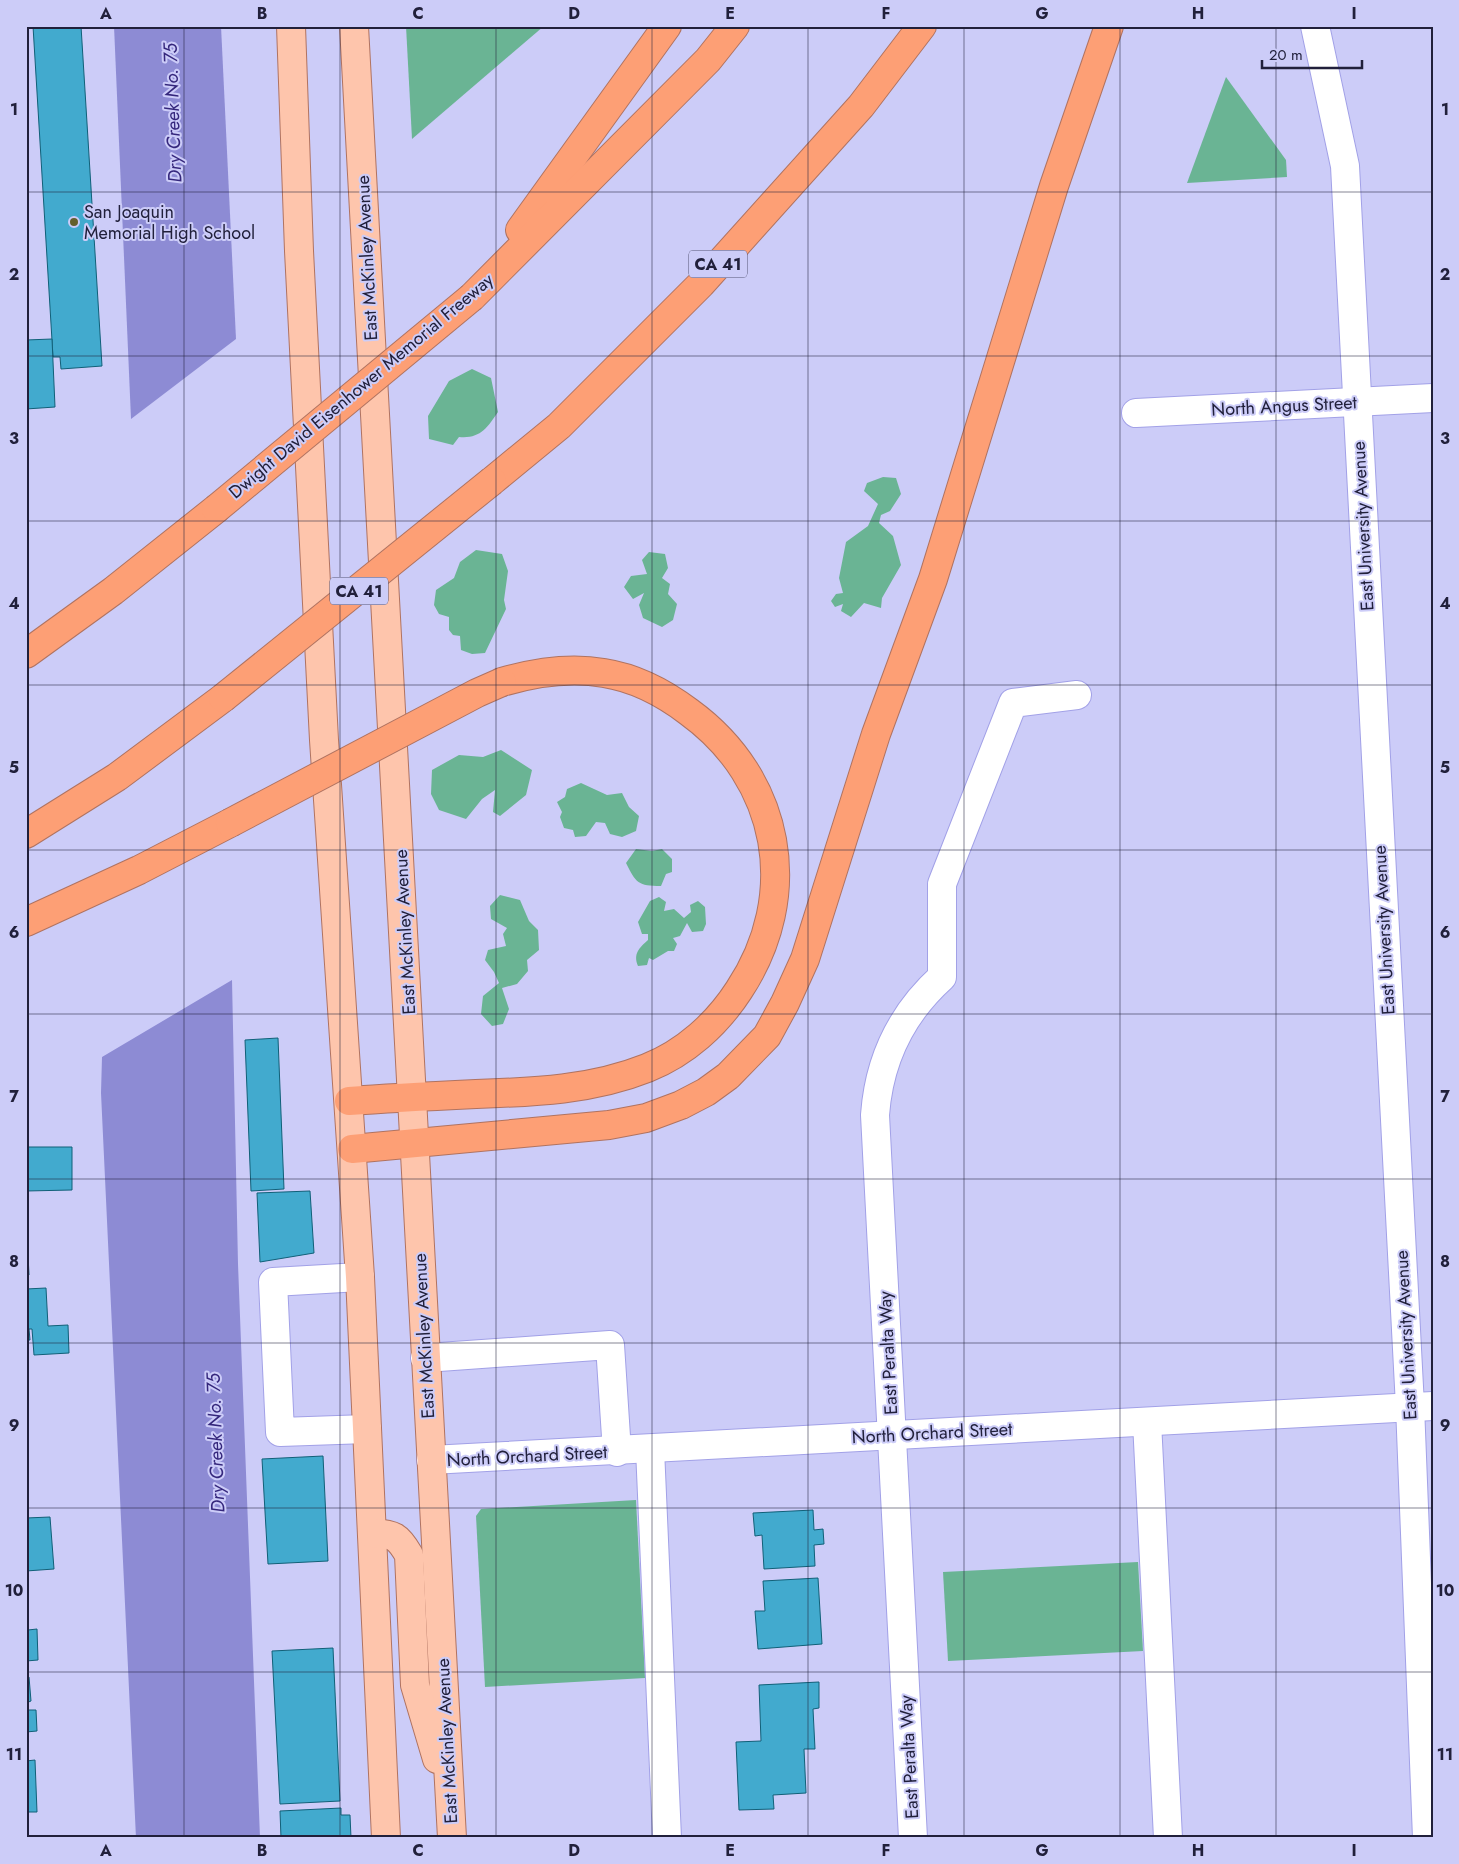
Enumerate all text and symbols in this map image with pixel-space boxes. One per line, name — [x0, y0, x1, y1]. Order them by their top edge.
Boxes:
text: A — [99, 2, 112, 25]
text: B — [257, 2, 267, 25]
text: C — [412, 2, 424, 25]
text: D — [568, 2, 580, 25]
text: E — [725, 2, 735, 25]
text: F — [882, 2, 890, 25]
text: G — [1035, 2, 1049, 25]
text: H — [1192, 2, 1204, 25]
text: I — [1351, 2, 1357, 25]
scale bar — [1262, 38, 1362, 70]
water label: Dry Creek No. 75 — [157, 41, 188, 183]
text: 20 m — [1269, 44, 1303, 66]
text: 1 — [10, 98, 18, 121]
text: 1 — [1441, 98, 1449, 121]
street label: East McKinley Avenue — [350, 175, 384, 341]
place label: San Joaquin Memorial High School — [84, 199, 255, 246]
marker: San Joaquin Memorial High School — [68, 216, 80, 228]
road number: CA 41 — [689, 250, 747, 278]
text: 2 — [9, 263, 19, 286]
text: 2 — [1440, 263, 1450, 286]
street label: Dwight David Eisenhower Memorial Freeway — [223, 267, 499, 505]
street label: North Angus Street — [1211, 389, 1358, 423]
text: 3 — [9, 427, 19, 450]
text: 3 — [1440, 427, 1450, 450]
street label: East University Avenue — [1346, 441, 1380, 611]
road number: CA 41 — [330, 578, 388, 604]
text: 4 — [8, 592, 20, 615]
text: 4 — [1439, 592, 1451, 615]
text: 5 — [9, 756, 19, 779]
text: 5 — [1440, 756, 1450, 779]
street label: East University Avenue — [1367, 845, 1401, 1015]
street label: East McKinley Avenue — [388, 849, 422, 1015]
text: 6 — [9, 921, 19, 944]
text: 6 — [1440, 921, 1450, 944]
text: 7 — [9, 1085, 19, 1108]
text: 7 — [1440, 1085, 1450, 1108]
text: 8 — [9, 1250, 19, 1273]
street label: East University Avenue — [1389, 1250, 1423, 1420]
text: 8 — [1440, 1250, 1450, 1273]
street label: East McKinley Avenue — [407, 1253, 441, 1419]
street label: East Peralta Way — [872, 1290, 904, 1416]
water label: Dry Creek No. 75 — [200, 1371, 231, 1513]
text: 9 — [9, 1414, 19, 1437]
text: 9 — [1440, 1414, 1450, 1437]
street label: North Orchard Street — [851, 1416, 1014, 1450]
street label: North Orchard Street — [446, 1439, 609, 1473]
text: 10 — [5, 1579, 23, 1602]
text: 10 — [1436, 1579, 1454, 1602]
street label: East McKinley Avenue — [430, 1658, 464, 1824]
street label: East Peralta Way — [893, 1694, 925, 1820]
text: 11 — [6, 1743, 22, 1766]
text: 11 — [1437, 1743, 1453, 1766]
text: A — [99, 1839, 112, 1862]
text: B — [257, 1839, 267, 1862]
text: C — [412, 1839, 424, 1862]
text: D — [568, 1839, 580, 1862]
text: E — [725, 1839, 735, 1862]
text: F — [882, 1839, 890, 1862]
text: G — [1035, 1839, 1049, 1862]
text: H — [1192, 1839, 1204, 1862]
text: I — [1351, 1839, 1357, 1862]

